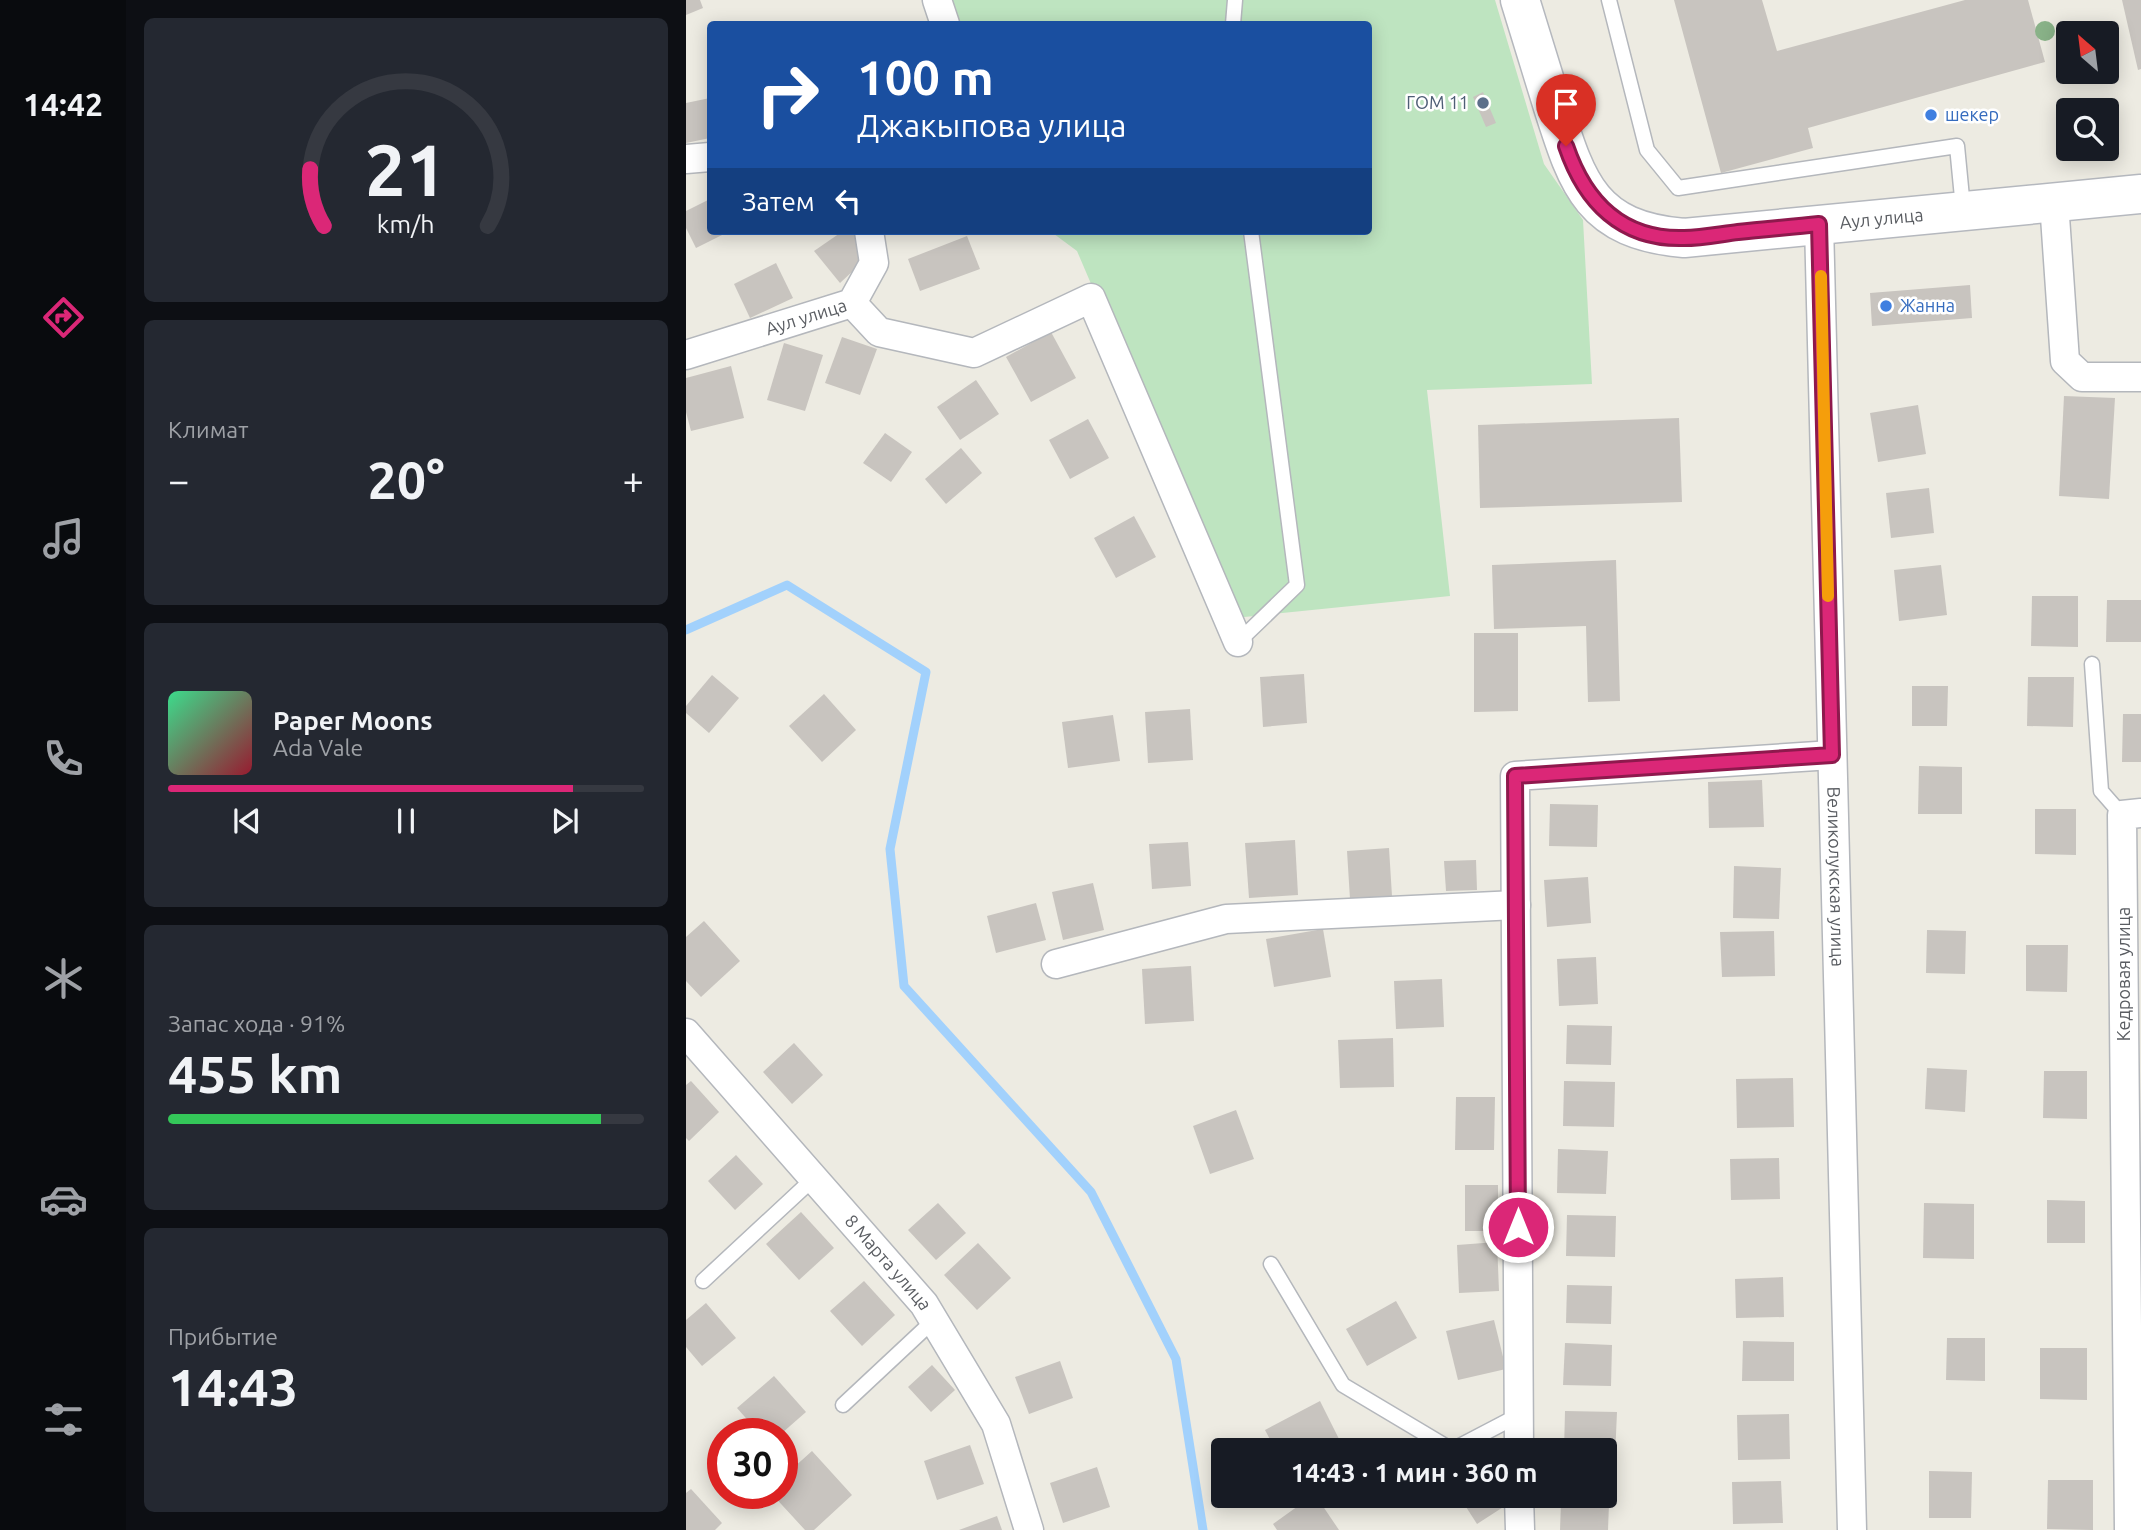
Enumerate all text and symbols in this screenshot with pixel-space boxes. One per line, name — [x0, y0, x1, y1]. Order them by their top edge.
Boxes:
north arrow — [2056, 21, 2119, 84]
map controls — [2056, 21, 2119, 161]
icon: right — [742, 49, 833, 140]
text: 100 m — [857, 49, 994, 104]
pin — [1536, 74, 1596, 146]
icon: arrive — [1547, 85, 1585, 123]
text: 14:42 — [23, 86, 103, 122]
place label: ГОМ 11 — [1406, 92, 1469, 112]
marker: ГОМ 11 — [1475, 95, 1491, 111]
button: search — [2056, 98, 2119, 161]
place label: шекер — [1945, 104, 1999, 124]
text: Джакыпова улица — [857, 107, 1127, 143]
marker: шекер — [1923, 107, 1939, 123]
text: 21 — [365, 129, 447, 211]
icon: left — [829, 182, 867, 220]
text: Затем — [742, 187, 815, 216]
street label: Аул улица — [1839, 204, 1924, 232]
text: km/h — [377, 210, 435, 238]
icon: directions — [39, 293, 88, 342]
street label: Аул улица — [763, 294, 849, 338]
place label: Жанна — [1900, 295, 1955, 315]
marker: Жанна — [1878, 298, 1894, 314]
text: Климат — [168, 417, 248, 442]
text: 20° — [367, 451, 445, 509]
text: − — [168, 459, 189, 501]
text: + — [623, 459, 644, 501]
icon: music — [39, 514, 88, 563]
text: Paper Moons — [273, 706, 432, 735]
icon: phone — [39, 734, 88, 783]
text: Ada Vale — [273, 735, 363, 760]
street label: Великолукская улица — [1824, 786, 1849, 967]
icon: previous — [228, 802, 266, 840]
icon: pause — [387, 802, 425, 840]
icon: next — [546, 802, 584, 840]
street label: Кедровая улица — [2113, 907, 2133, 1041]
icon: climate — [39, 954, 88, 1003]
text: Запас хода · 91% — [168, 1011, 345, 1036]
text: 455 km — [168, 1045, 342, 1103]
icon: car — [39, 1175, 88, 1224]
position arrow — [1481, 1190, 1555, 1264]
street label: 8 Марта улица — [841, 1210, 936, 1313]
text: Прибытие — [168, 1324, 278, 1349]
text: 14:43 — [168, 1358, 298, 1416]
icon: filters — [39, 1395, 88, 1444]
speed limit sign: 30 — [707, 1418, 798, 1509]
text: 14:43 · 1 мин · 360 m — [1291, 1458, 1537, 1487]

